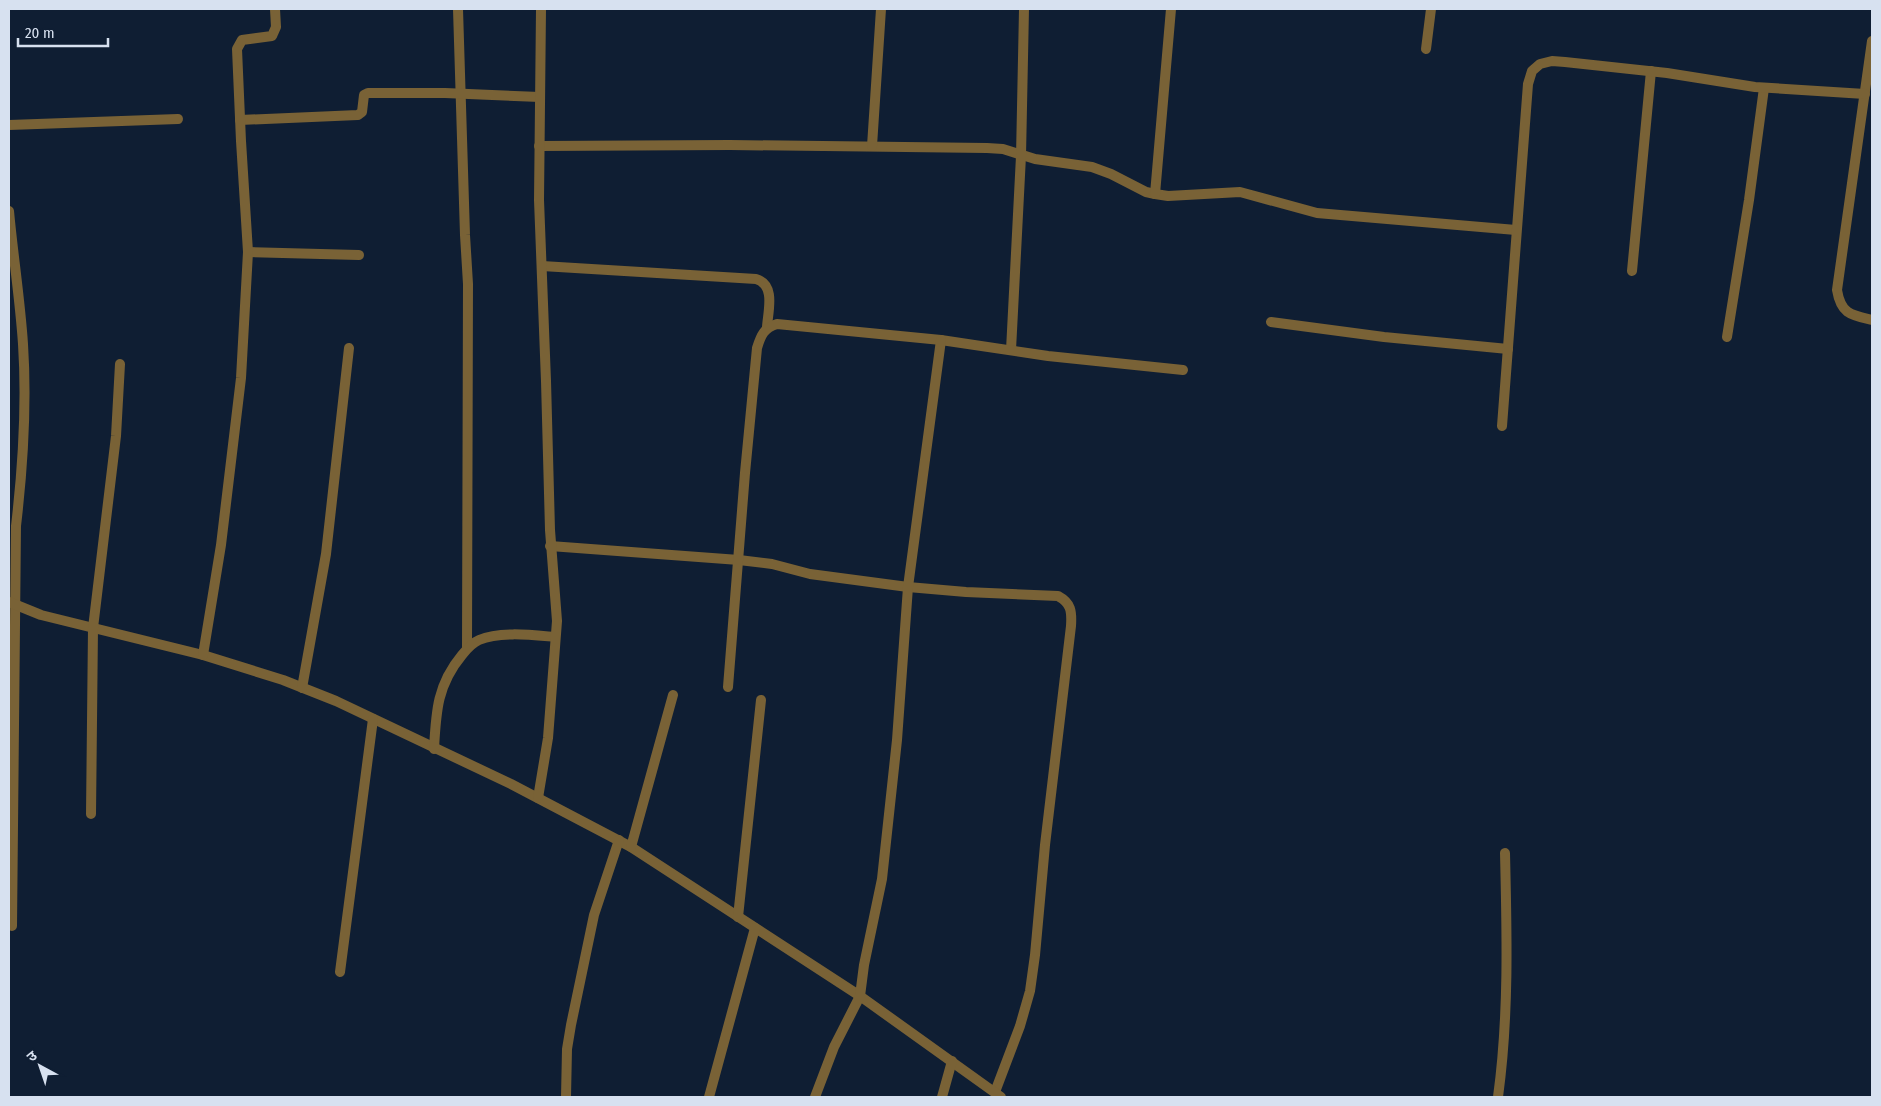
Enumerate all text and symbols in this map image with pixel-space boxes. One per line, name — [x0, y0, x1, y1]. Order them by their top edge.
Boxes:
scale bar — [18, 15, 108, 47]
text: 20 m — [25, 24, 55, 42]
north arrow — [15, 1041, 65, 1091]
text: उ — [23, 1047, 41, 1066]

